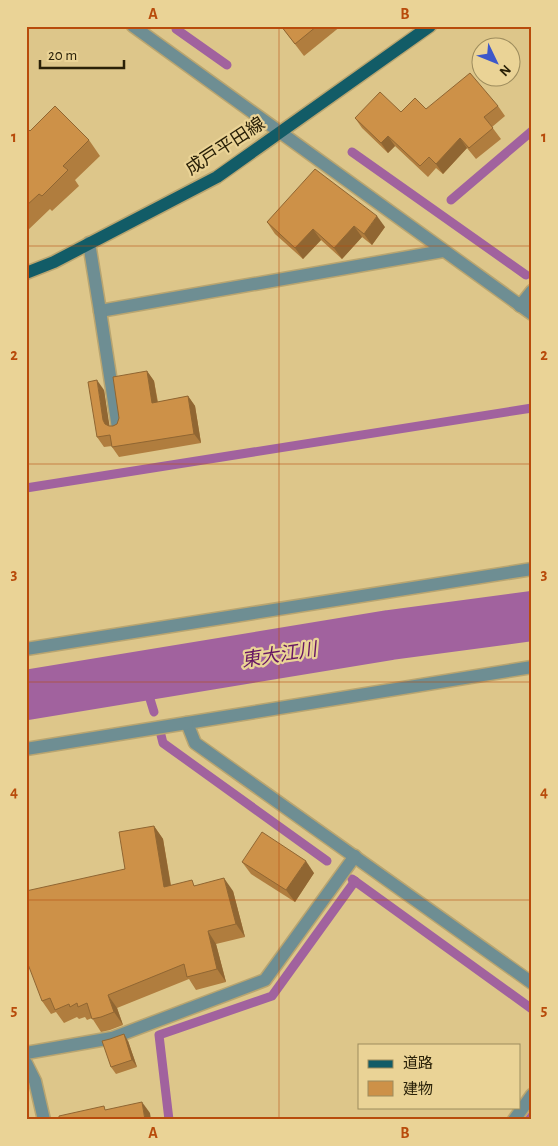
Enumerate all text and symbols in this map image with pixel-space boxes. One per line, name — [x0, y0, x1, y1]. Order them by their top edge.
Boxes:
text: A — [148, 6, 158, 22]
text: B — [400, 6, 410, 22]
scale bar — [40, 38, 124, 70]
north arrow — [470, 38, 520, 88]
text: 20 m — [48, 48, 77, 63]
text: N — [496, 62, 513, 79]
street label: 成戸平田線 — [182, 113, 268, 179]
text: 1 — [11, 129, 17, 145]
text: 1 — [541, 129, 547, 145]
text: 2 — [10, 347, 18, 363]
text: 2 — [540, 347, 548, 363]
text: 3 — [11, 566, 18, 582]
text: 3 — [541, 566, 548, 582]
water label: 東大江川 — [240, 639, 320, 671]
text: 4 — [10, 784, 18, 800]
text: 4 — [540, 784, 548, 800]
text: 5 — [11, 1002, 18, 1018]
text: 5 — [541, 1002, 548, 1018]
legend — [358, 1044, 520, 1108]
text: 道路 — [403, 1055, 433, 1071]
text: 建物 — [403, 1081, 433, 1097]
text: A — [148, 1125, 158, 1141]
text: B — [400, 1125, 410, 1141]

